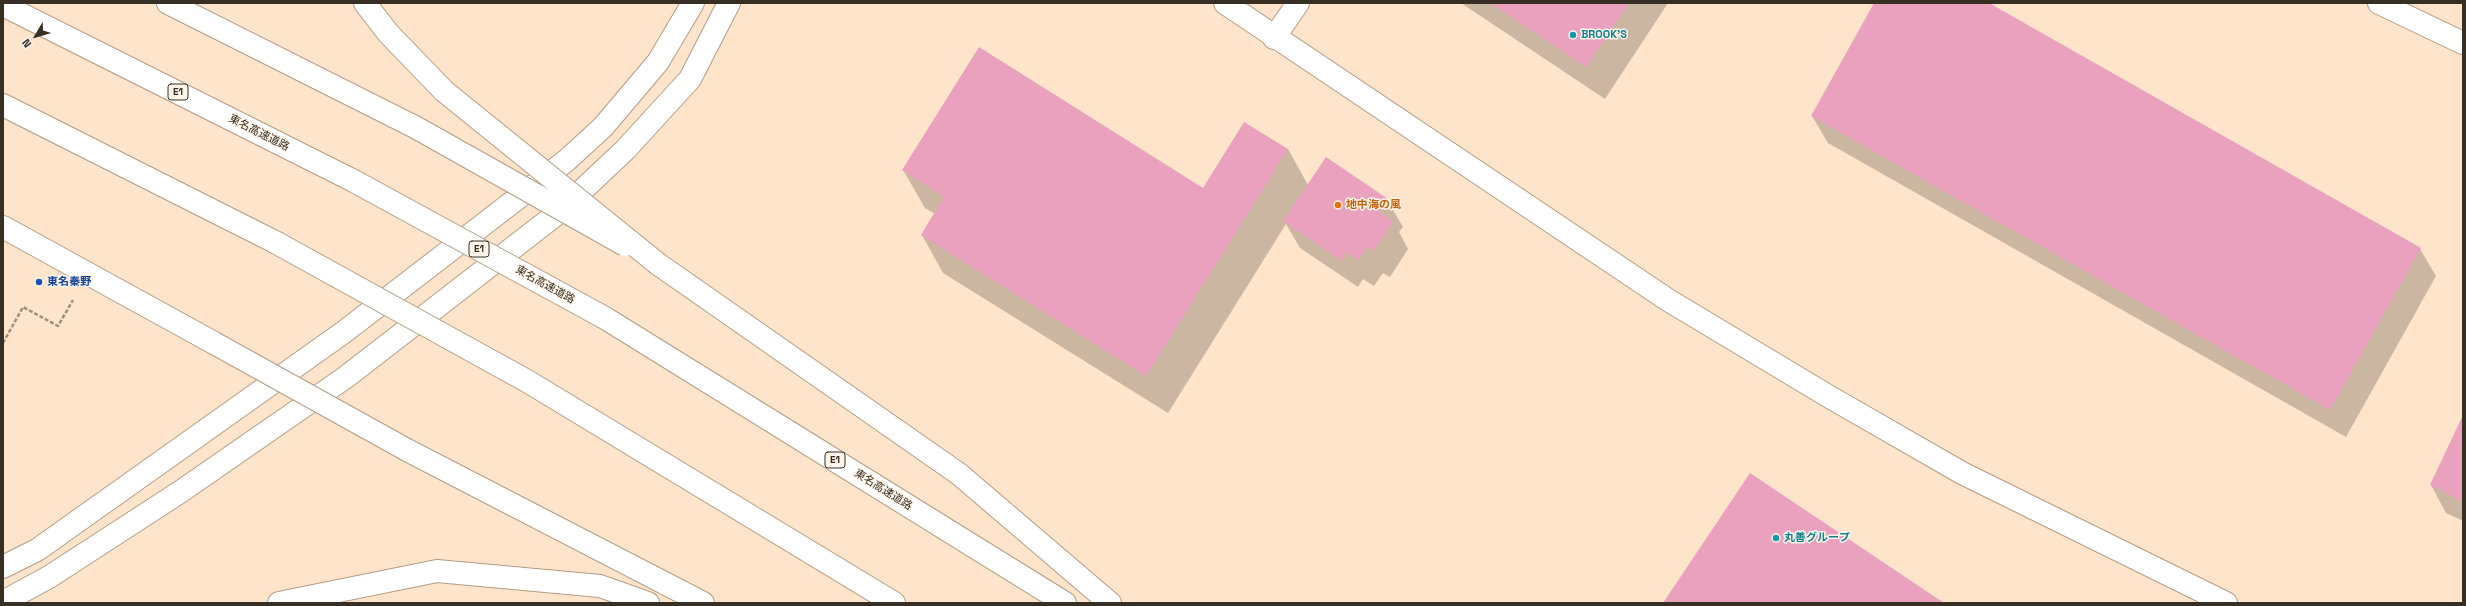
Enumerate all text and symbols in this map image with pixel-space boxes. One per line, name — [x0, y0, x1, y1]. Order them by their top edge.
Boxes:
north arrow — [16, 16, 56, 56]
place label: BROOK'S — [1581, 28, 1627, 42]
marker: BROOK'S — [1568, 30, 1578, 40]
text: N — [19, 36, 34, 51]
road number: E1 — [168, 84, 188, 100]
street label: 東名高速道路 — [227, 112, 291, 154]
place label: 地中海の風 — [1346, 198, 1401, 212]
marker: 地中海の風 — [1333, 200, 1343, 210]
road number: E1 — [469, 241, 489, 257]
street label: 東名高速道路 — [513, 263, 577, 307]
place label: 東名秦野 — [47, 275, 91, 289]
marker: 東名秦野 — [34, 277, 44, 287]
road number: E1 — [825, 452, 845, 468]
street label: 東名高速道路 — [852, 467, 914, 513]
place label: 丸善グループ — [1784, 531, 1850, 545]
marker: 丸善グループ — [1771, 533, 1781, 543]

